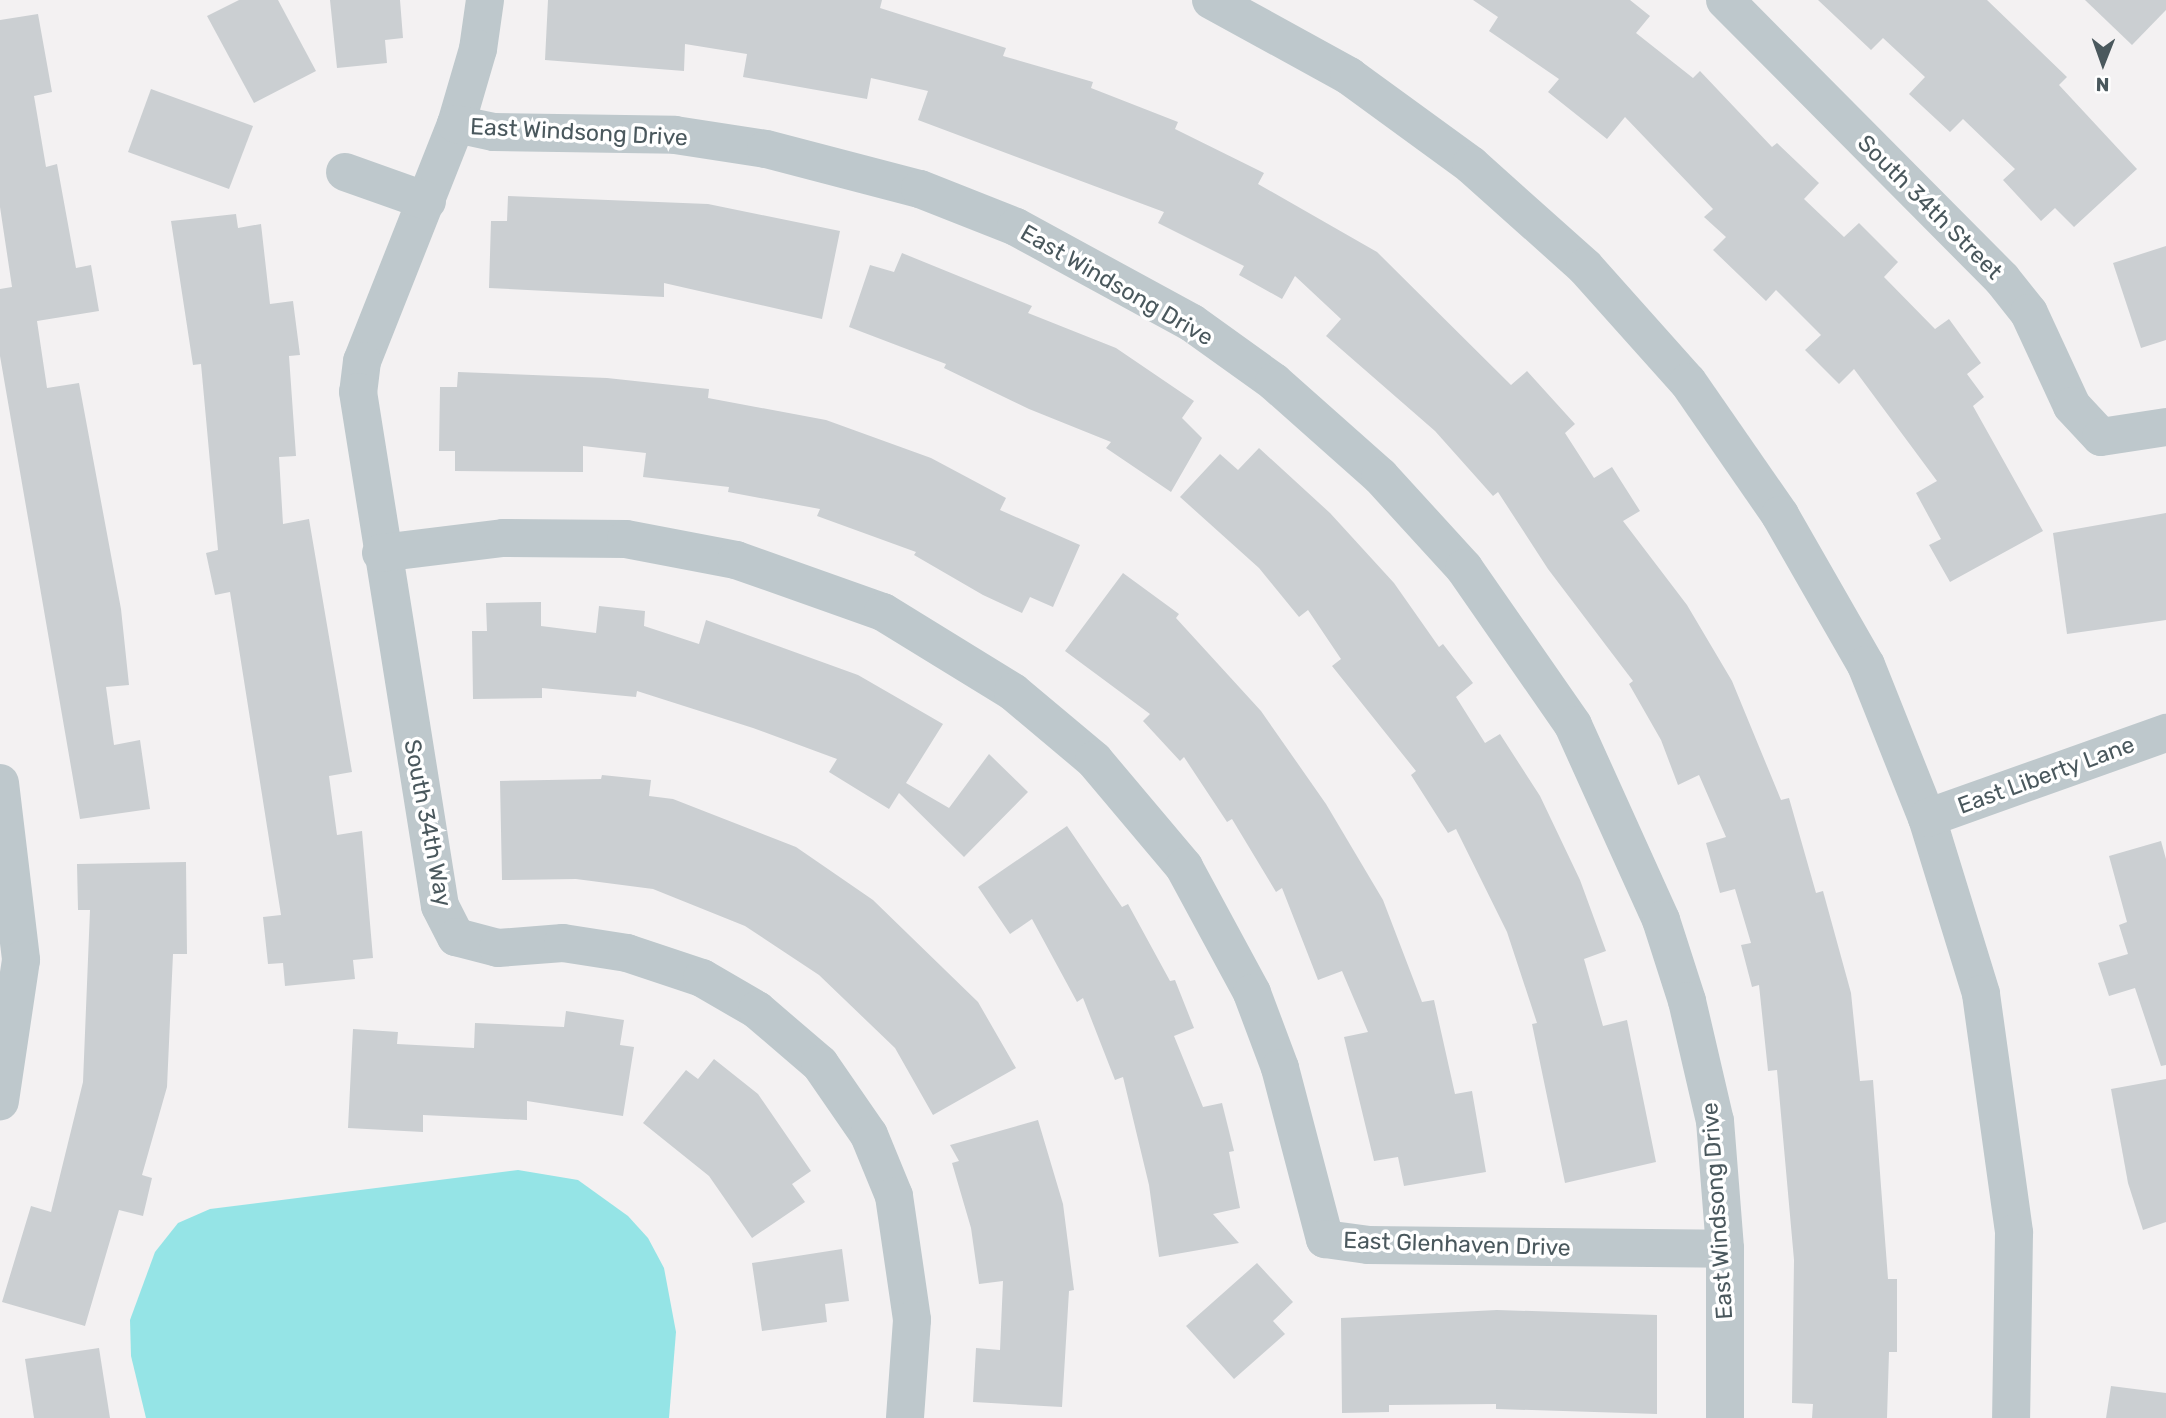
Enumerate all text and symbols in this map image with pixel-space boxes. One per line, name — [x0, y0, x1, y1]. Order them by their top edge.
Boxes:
north arrow — [2068, 28, 2138, 98]
text: N — [2096, 73, 2110, 96]
street label: East Windsong Drive — [469, 113, 689, 151]
street label: South 34th Street — [1852, 129, 2008, 285]
street label: East Windsong Drive — [1016, 219, 1218, 351]
street label: East Liberty Lane — [1954, 730, 2138, 820]
street label: South 34th Way — [398, 737, 458, 909]
street label: East Windsong Drive — [1696, 1101, 1738, 1321]
street label: East Glenhaven Drive — [1343, 1226, 1571, 1262]

